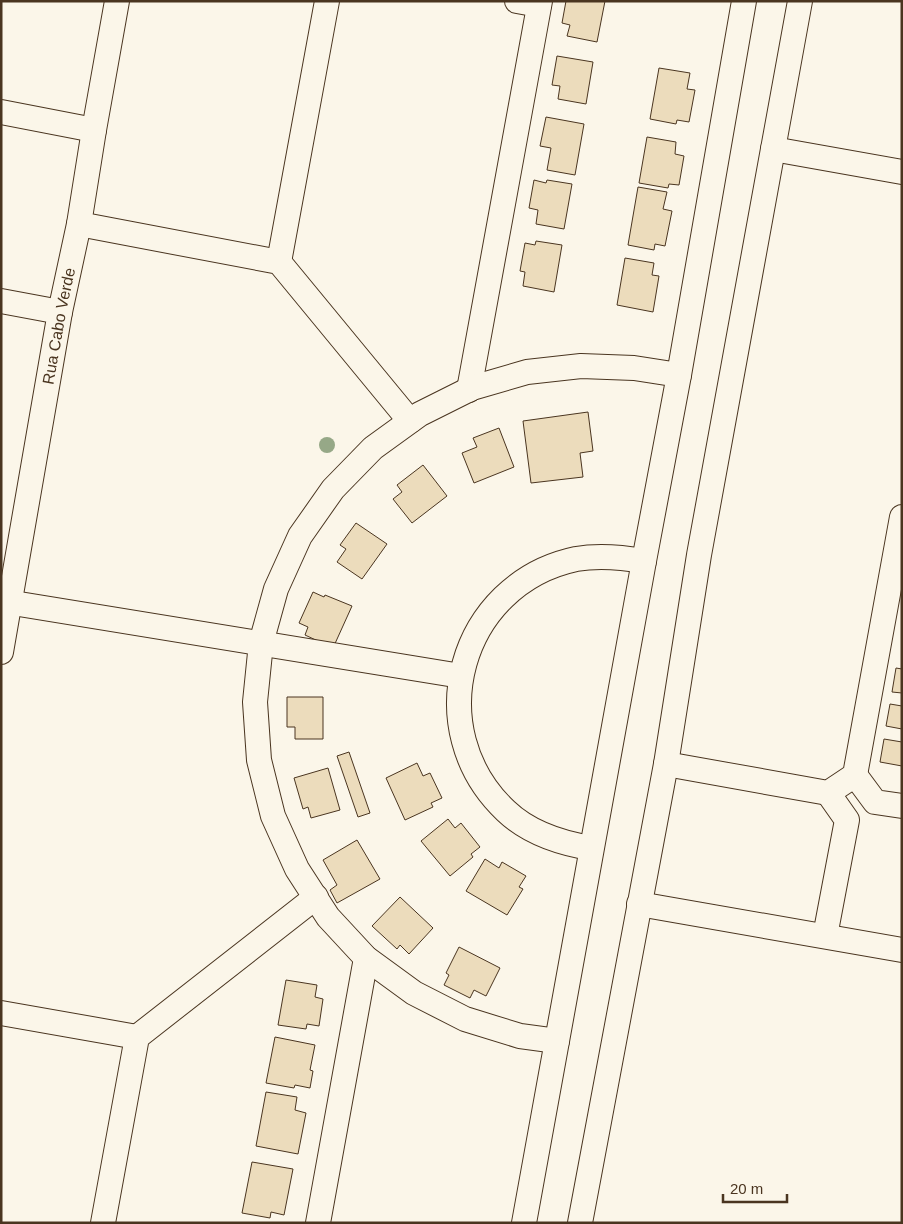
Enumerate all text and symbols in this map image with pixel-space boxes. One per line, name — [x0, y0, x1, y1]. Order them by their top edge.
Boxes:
street label: Rua Cabo Verde — [39, 266, 78, 386]
scale bar — [723, 1172, 787, 1204]
text: 20 m — [730, 1180, 763, 1197]

